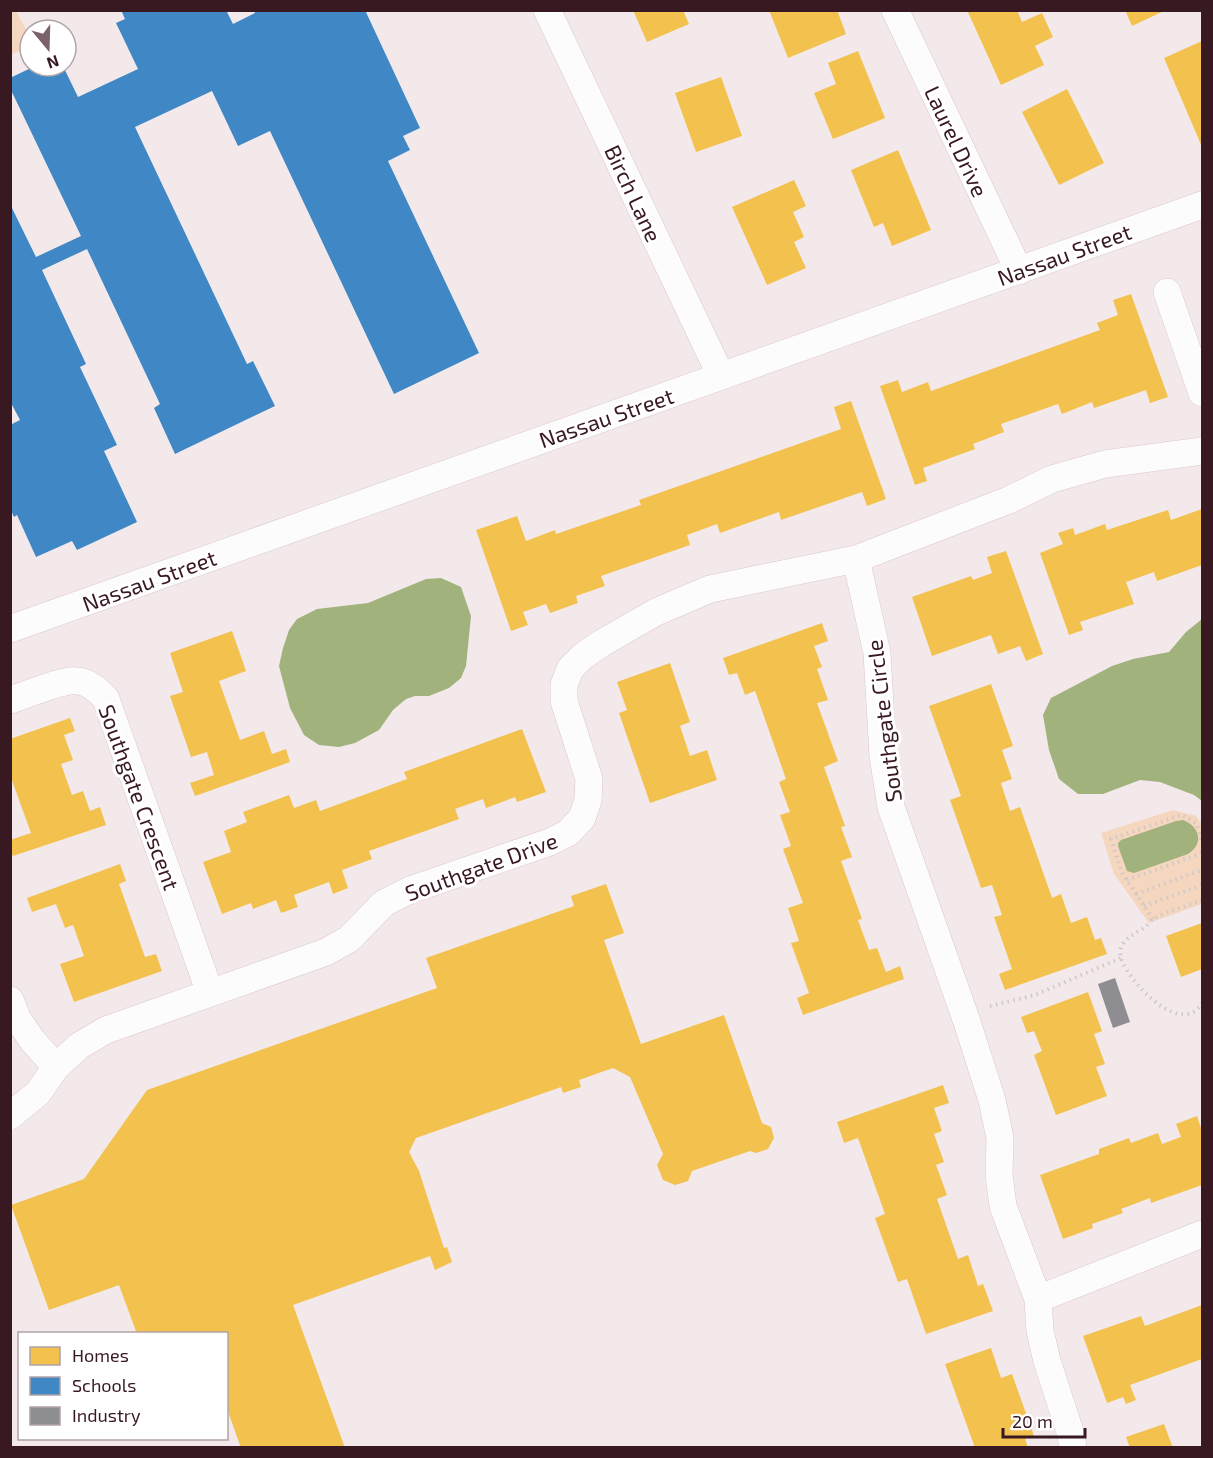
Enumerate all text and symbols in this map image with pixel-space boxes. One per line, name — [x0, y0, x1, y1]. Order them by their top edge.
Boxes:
north arrow — [18, 18, 78, 78]
text: N — [44, 52, 62, 74]
street label: Laurel Drive — [920, 81, 994, 201]
street label: Birch Lane — [600, 140, 668, 246]
street label: Nassau Street — [993, 218, 1135, 290]
street label: Nassau Street — [535, 382, 677, 452]
street label: Nassau Street — [78, 544, 220, 616]
street label: Southgate Circle — [860, 638, 906, 804]
street label: Southgate Crescent — [94, 701, 186, 893]
street label: Southgate Drive — [401, 826, 561, 906]
legend — [18, 1332, 228, 1440]
text: Homes — [72, 1344, 129, 1366]
text: Schools — [72, 1374, 136, 1396]
scale bar — [1003, 1401, 1086, 1439]
text: Industry — [72, 1404, 141, 1426]
text: 20 m — [1012, 1410, 1053, 1432]

